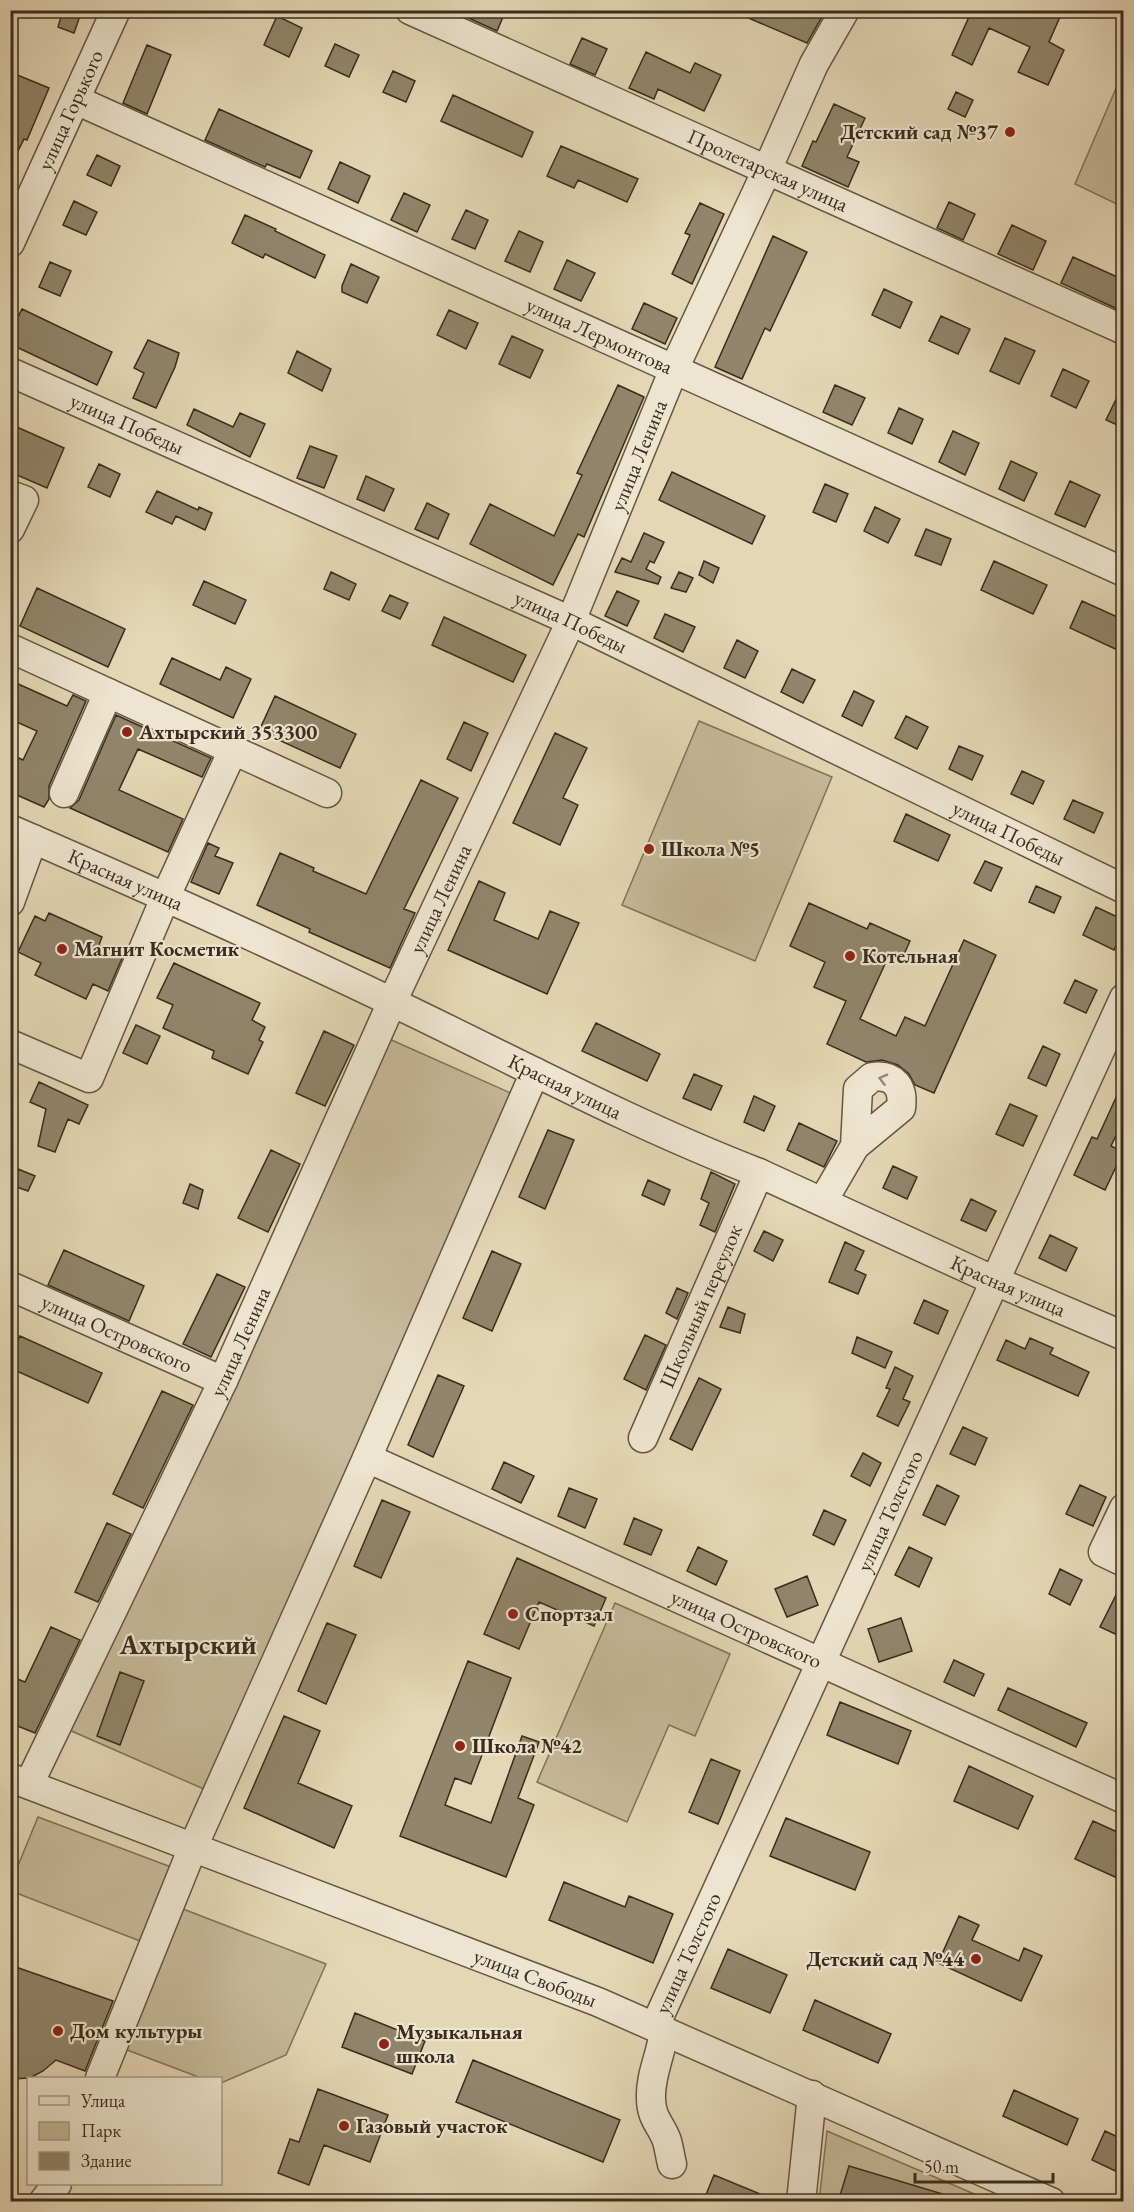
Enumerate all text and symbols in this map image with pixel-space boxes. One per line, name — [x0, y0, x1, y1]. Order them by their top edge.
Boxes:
street label: улица Горького — [31, 45, 109, 174]
place label: Детский сад №37 — [840, 118, 999, 145]
street label: Пролетарская улица — [683, 122, 853, 218]
marker: Детский сад №37 — [1003, 125, 1017, 139]
street label: улица Лермонтова — [522, 291, 678, 380]
street label: улица Победы — [66, 386, 188, 461]
street label: улица Ленина — [603, 395, 673, 515]
street label: улица Победы — [510, 584, 632, 659]
place label: Ахтырский 353300 — [138, 718, 317, 745]
marker: Ахтырский 353300 — [120, 725, 134, 739]
street label: улица Победы — [948, 794, 1070, 871]
place label: Школа №5 — [661, 835, 760, 862]
street label: улица Ленина — [403, 839, 477, 958]
street label: Красная улица — [64, 842, 188, 917]
marker: Школа №5 — [642, 842, 656, 856]
place label: Магнит Косметик — [74, 935, 240, 962]
marker: Магнит Косметик — [55, 942, 69, 956]
place label: Котельная — [862, 942, 958, 969]
marker: Котельная — [843, 949, 857, 963]
street label: Красная улица — [504, 1047, 627, 1125]
one-way arrow — [879, 1074, 889, 1087]
street label: Школьный переулок — [653, 1220, 748, 1392]
street label: Красная улица — [946, 1248, 1071, 1323]
street label: улица Ленина — [203, 1282, 277, 1401]
street label: улица Островского — [37, 1288, 197, 1379]
street label: улица Толстого — [850, 1446, 929, 1576]
street label: улица Островского — [667, 1583, 826, 1674]
place label: Спортзал — [525, 1600, 613, 1627]
marker: Спортзал — [506, 1607, 520, 1621]
district label: Ахтырский — [118, 1627, 257, 1662]
place label: Школа №42 — [472, 1732, 582, 1759]
marker: Школа №42 — [453, 1739, 467, 1753]
street label: улица Толстого — [648, 1888, 727, 2018]
street label: улица Свободы — [470, 1942, 601, 2013]
place label: Детский сад №44 — [806, 1945, 965, 1972]
marker: Детский сад №44 — [969, 1952, 983, 1966]
place label: Дом культуры — [70, 2017, 202, 2044]
place label: Музыкальная школа — [396, 2018, 523, 2069]
marker: Дом культуры — [51, 2024, 65, 2038]
marker: Музыкальная школа — [377, 2037, 391, 2051]
legend — [27, 2077, 222, 2185]
text: Улица — [80, 2089, 126, 2112]
place label: Газовый участок — [356, 2112, 508, 2139]
text: Парк — [81, 2119, 121, 2142]
marker: Газовый участок — [337, 2119, 351, 2133]
scale bar — [915, 2146, 1053, 2184]
text: Здание — [81, 2149, 131, 2172]
text: 50 m — [924, 2155, 959, 2178]

